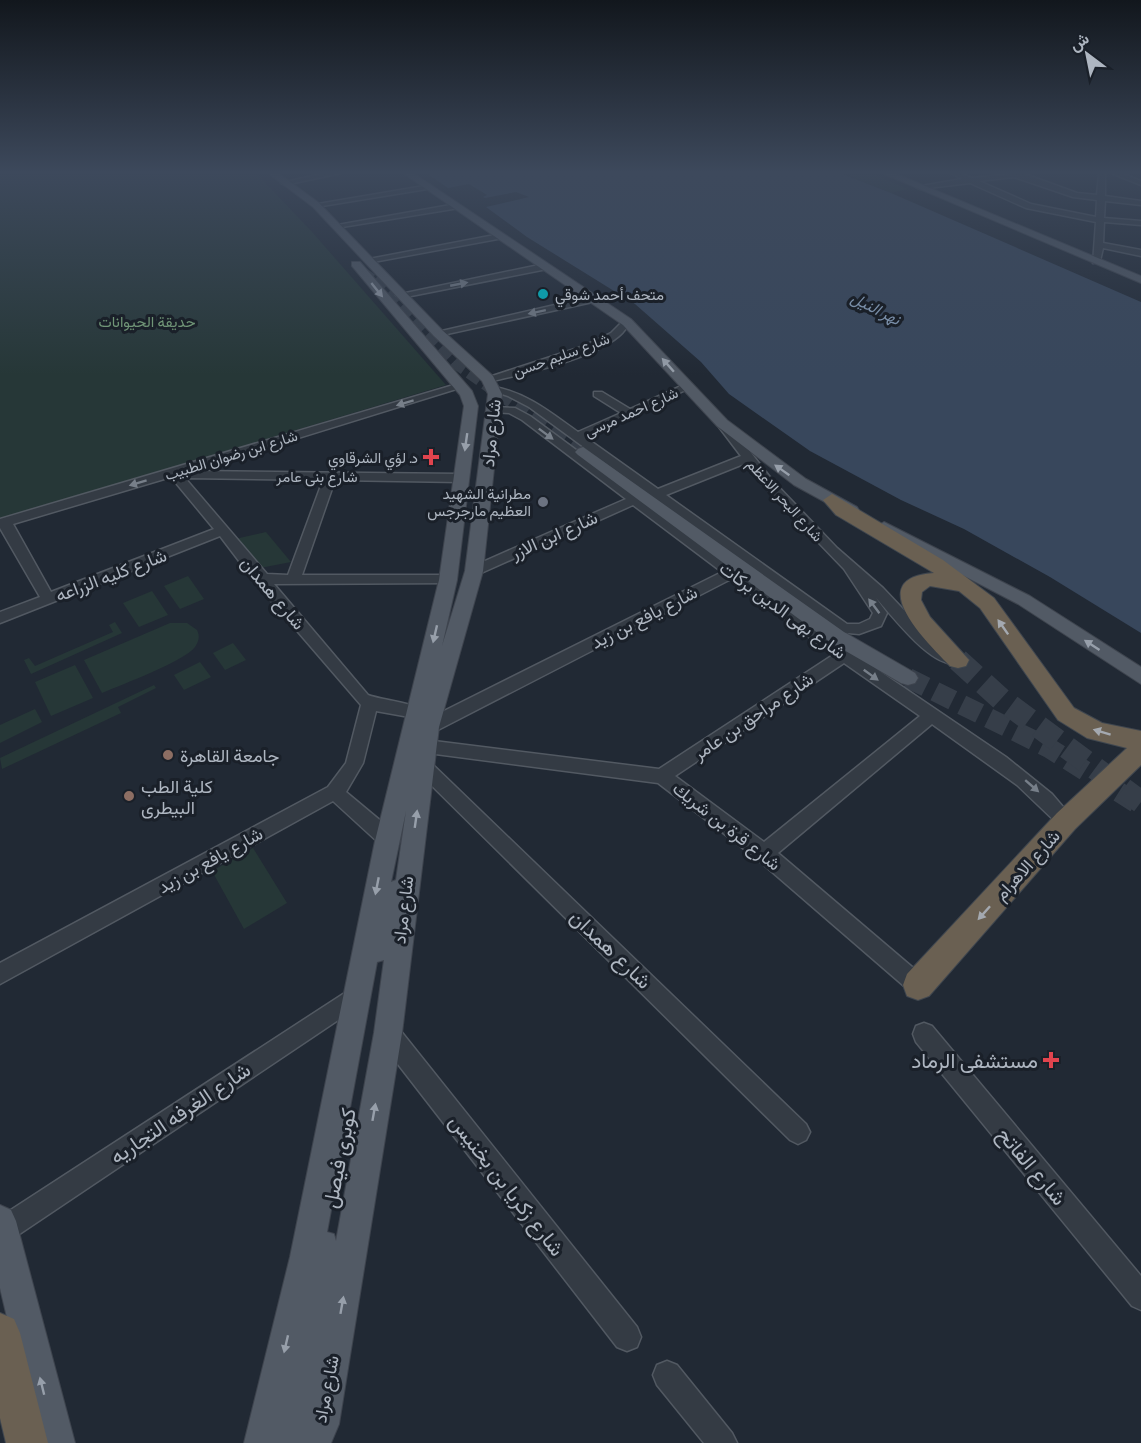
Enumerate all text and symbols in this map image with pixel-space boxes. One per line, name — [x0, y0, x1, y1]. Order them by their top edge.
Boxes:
north arrow — [1057, 24, 1117, 84]
text: ش — [1066, 28, 1093, 55]
one-way arrow — [449, 279, 468, 288]
one-way arrow — [370, 282, 383, 298]
place label: متحف أحمد شوقي — [555, 285, 664, 308]
marker: متحف أحمد شوقي — [536, 287, 550, 301]
water label: نهر النيل — [847, 287, 905, 330]
one-way arrow — [527, 308, 546, 317]
park label: حديقة الحيوانات — [99, 312, 195, 331]
street label: شارع سليم حسن — [510, 329, 613, 383]
one-way arrow — [662, 358, 675, 373]
street label: شارع احمد مرسى — [581, 383, 682, 443]
street label: شارع مراد — [476, 398, 507, 468]
one-way arrow — [396, 399, 414, 408]
street label: شارع ابن رضوان الطبيب — [162, 426, 300, 486]
one-way arrow — [539, 427, 554, 439]
one-way arrow — [461, 432, 470, 451]
place label: د. لؤي الشرقاوي — [328, 448, 418, 471]
marker: د. لؤي الشرقاوي — [422, 448, 440, 466]
street label: شارع البحر الاعظم — [741, 455, 827, 547]
one-way arrow — [775, 464, 791, 476]
street label: شارع بنى عامر — [275, 467, 358, 488]
one-way arrow — [129, 479, 147, 488]
place label: مطرانية الشهيد العظيم مارجرجس — [427, 484, 531, 521]
marker: مطرانية الشهيد العظيم مارجرجس — [536, 495, 550, 509]
street label: شارع ابن الازر — [506, 506, 601, 566]
street label: شارع كليه الزراعه — [52, 543, 170, 608]
street label: شارع همدان — [235, 552, 310, 635]
street label: شارع بهى الدين بركات — [714, 556, 851, 665]
street label: شارع يافع بن زيد — [587, 580, 702, 655]
one-way arrow — [869, 599, 881, 614]
one-way arrow — [997, 619, 1009, 635]
one-way arrow — [430, 625, 440, 644]
one-way arrow — [1084, 639, 1100, 650]
street label: شارع مراحق بن عامر — [687, 667, 818, 766]
one-way arrow — [863, 669, 879, 681]
one-way arrow — [1093, 727, 1111, 736]
place label: جامعة القاهرة — [180, 744, 279, 767]
marker: جامعة القاهرة — [161, 748, 175, 762]
place label: كلية الطب البيطرى — [141, 775, 213, 819]
street label: شارع قرة بن شريك — [668, 777, 786, 876]
one-way arrow — [1024, 779, 1039, 792]
marker: كلية الطب البيطرى — [122, 789, 136, 803]
one-way arrow — [411, 809, 420, 828]
street label: شارع يافع بن زيد — [153, 822, 267, 899]
street label: شارع الاهرام — [989, 825, 1066, 906]
street label: شارع مراد — [387, 875, 420, 945]
one-way arrow — [372, 876, 381, 895]
street label: شارع همدان — [564, 903, 658, 995]
one-way arrow — [977, 905, 991, 920]
place label: مستشفى الرماد — [911, 1047, 1038, 1074]
marker: مستشفى الرماد — [1042, 1051, 1060, 1069]
street label: شارع الغرفه التجاريه — [104, 1056, 256, 1171]
one-way arrow — [370, 1103, 379, 1122]
street label: كوبرى فيصل — [316, 1106, 362, 1210]
street label: شارع زكريا بن بخنيس — [442, 1109, 571, 1262]
street label: شارع الفاتح — [991, 1121, 1073, 1211]
one-way arrow — [337, 1295, 346, 1314]
one-way arrow — [280, 1335, 290, 1354]
street label: شارع مراد — [308, 1353, 345, 1425]
one-way arrow — [36, 1377, 46, 1395]

